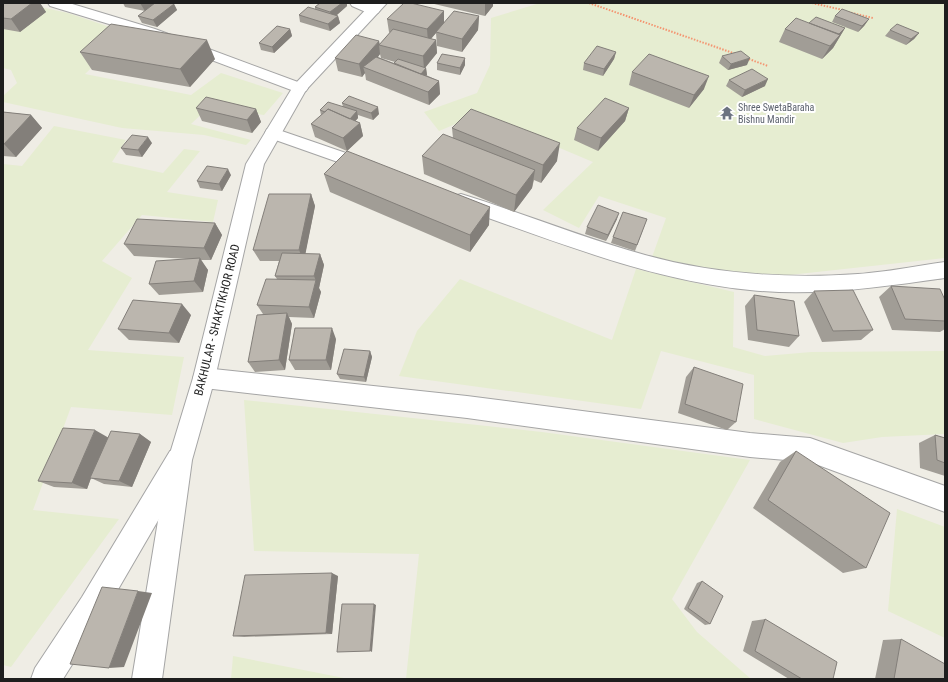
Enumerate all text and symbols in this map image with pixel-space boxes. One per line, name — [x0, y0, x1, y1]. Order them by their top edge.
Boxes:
place label: Shree SwetaBaraha Bishnu Mandir — [738, 102, 814, 125]
temple icon: Shree SwetaBaraha Bishnu Mandir — [719, 105, 735, 121]
street label: BAKHULAR - SHAKTIKHOR ROAD — [191, 243, 243, 397]

